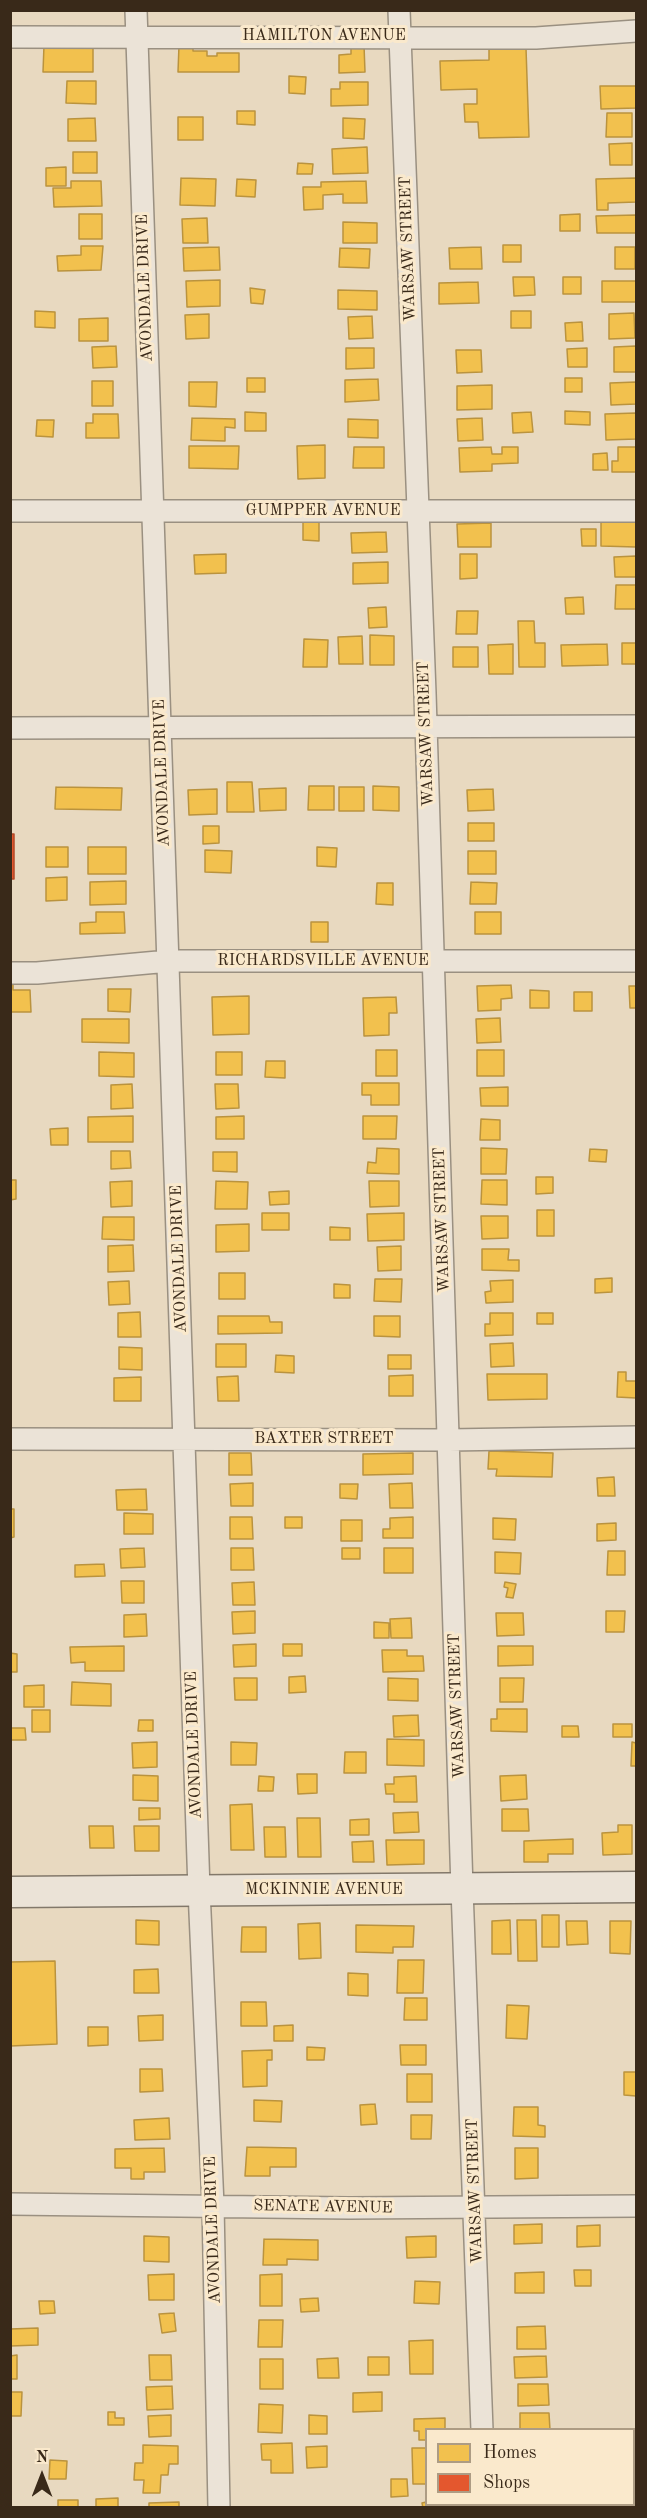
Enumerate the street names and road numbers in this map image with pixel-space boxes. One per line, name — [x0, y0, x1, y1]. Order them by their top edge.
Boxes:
street label: HAMILTON AVENUE — [242, 26, 406, 46]
street label: WARSAW STREET — [396, 176, 420, 322]
street label: AVONDALE DRIVE — [133, 214, 157, 362]
street label: GUMPPER AVENUE — [246, 501, 400, 521]
street label: WARSAW STREET — [414, 661, 438, 807]
street label: AVONDALE DRIVE — [150, 699, 174, 847]
street label: RICHARDSVILLE AVENUE — [217, 951, 429, 971]
street label: WARSAW STREET — [430, 1147, 454, 1293]
street label: AVONDALE DRIVE — [167, 1185, 191, 1333]
street label: BAXTER STREET — [254, 1429, 394, 1449]
street label: WARSAW STREET — [445, 1633, 469, 1779]
street label: AVONDALE DRIVE — [182, 1671, 206, 1819]
street label: MCKINNIE AVENUE — [245, 1880, 403, 1900]
street label: WARSAW STREET — [463, 2118, 487, 2264]
street label: AVONDALE DRIVE — [201, 2156, 225, 2304]
street label: SENATE AVENUE — [253, 2196, 393, 2218]

